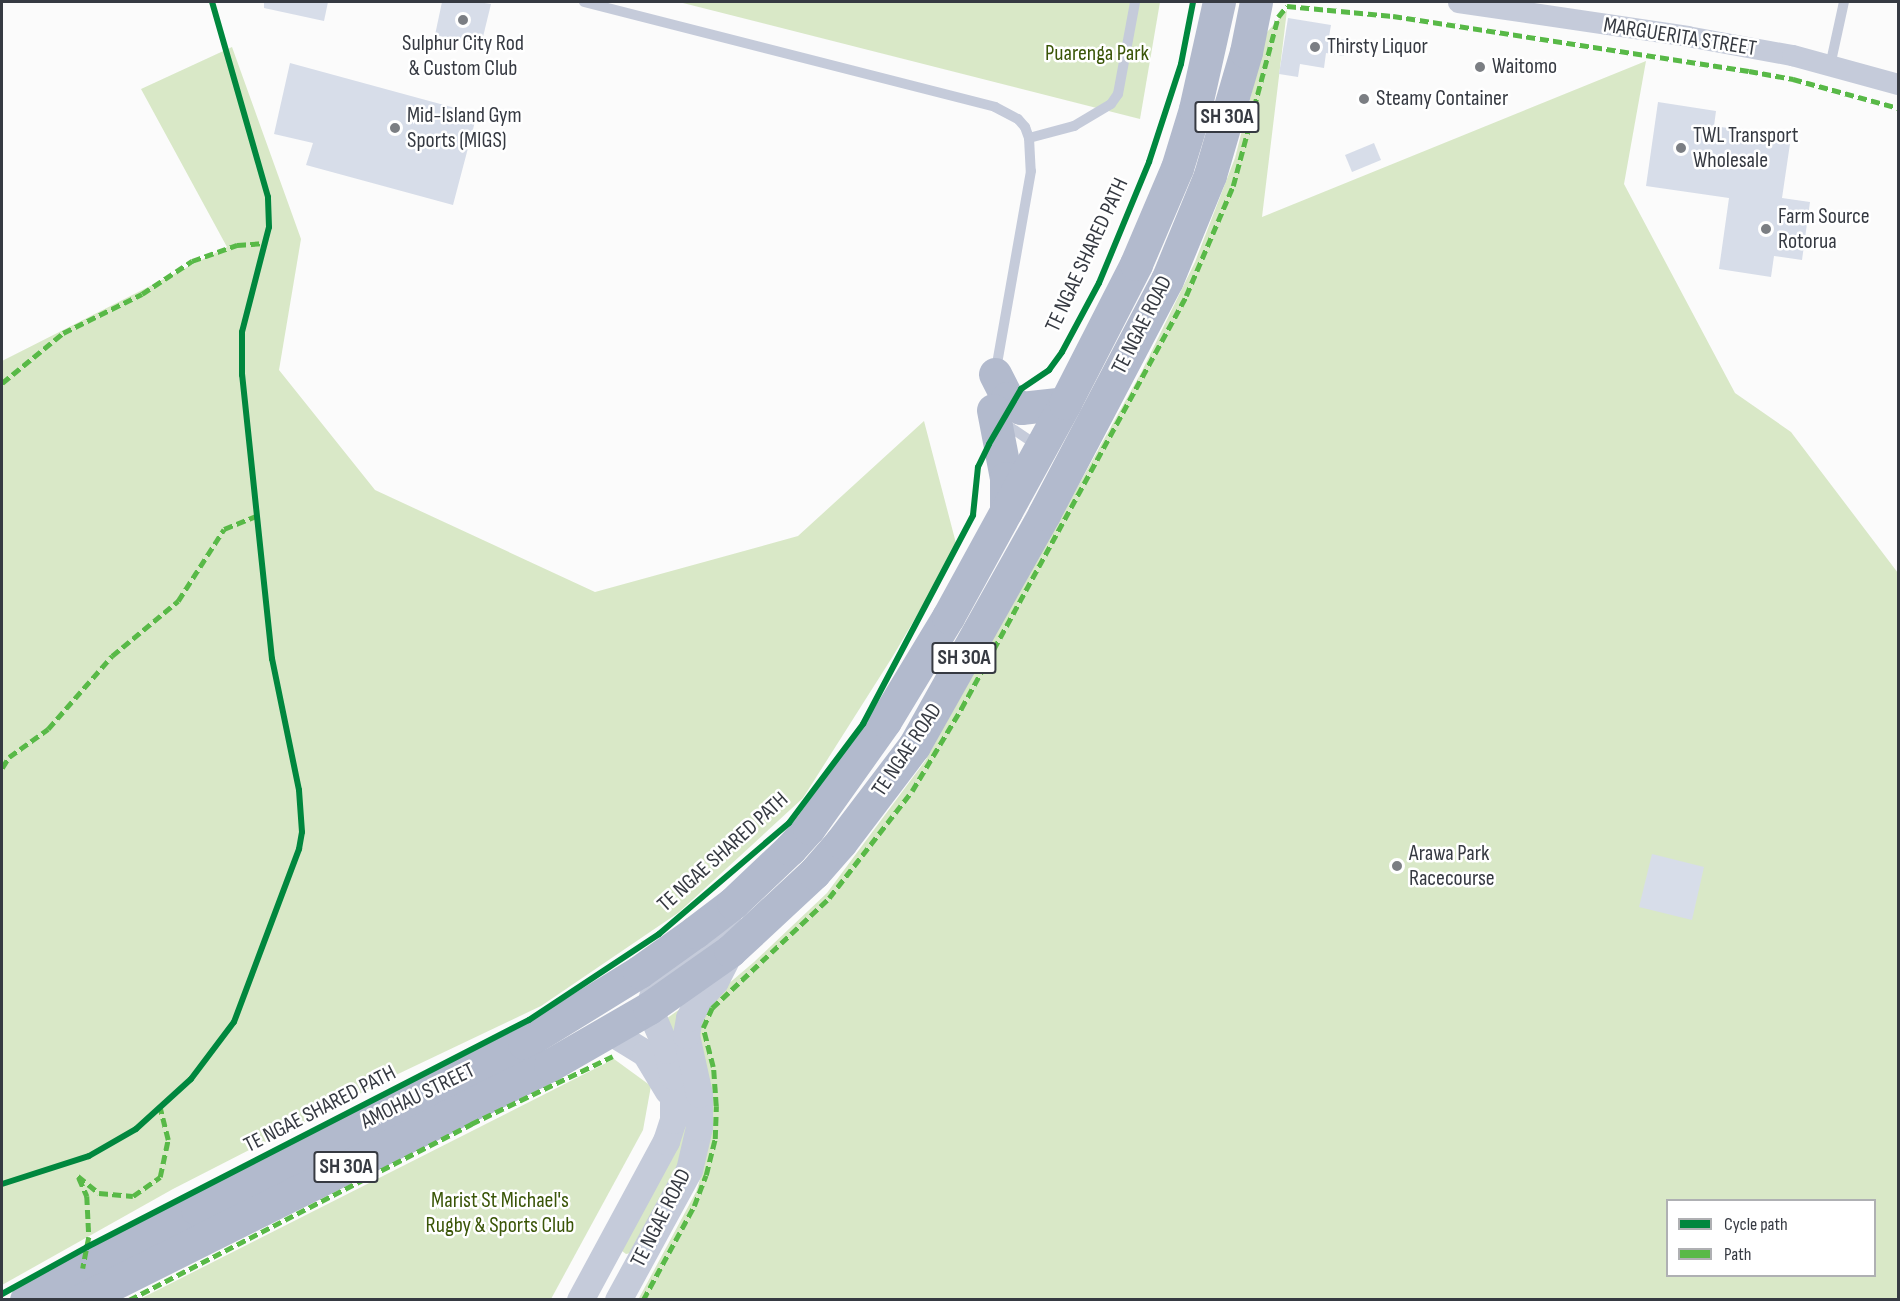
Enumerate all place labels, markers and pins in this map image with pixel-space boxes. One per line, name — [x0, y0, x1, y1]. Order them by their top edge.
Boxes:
marker: Sulphur City Rod & Custom Club — [456, 13, 470, 27]
place label: Sulphur City Rod & Custom Club — [402, 30, 524, 82]
place label: Thirsty Liquor — [1327, 34, 1428, 60]
marker: Thirsty Liquor — [1308, 40, 1322, 54]
place label: Waitomo — [1492, 54, 1557, 80]
marker: Waitomo — [1473, 60, 1487, 74]
place label: Steamy Container — [1376, 86, 1508, 112]
marker: Steamy Container — [1357, 92, 1371, 106]
place label: Mid-Island Gym Sports (MIGS) — [407, 102, 522, 154]
marker: Mid-Island Gym Sports (MIGS) — [388, 121, 402, 135]
place label: TWL Transport Wholesale — [1693, 122, 1799, 174]
marker: TWL Transport Wholesale — [1674, 141, 1688, 155]
place label: Farm Source Rotorua — [1778, 203, 1870, 254]
marker: Farm Source Rotorua — [1759, 222, 1773, 236]
place label: Arawa Park Racecourse — [1409, 840, 1495, 891]
marker: Arawa Park Racecourse — [1390, 859, 1404, 873]

